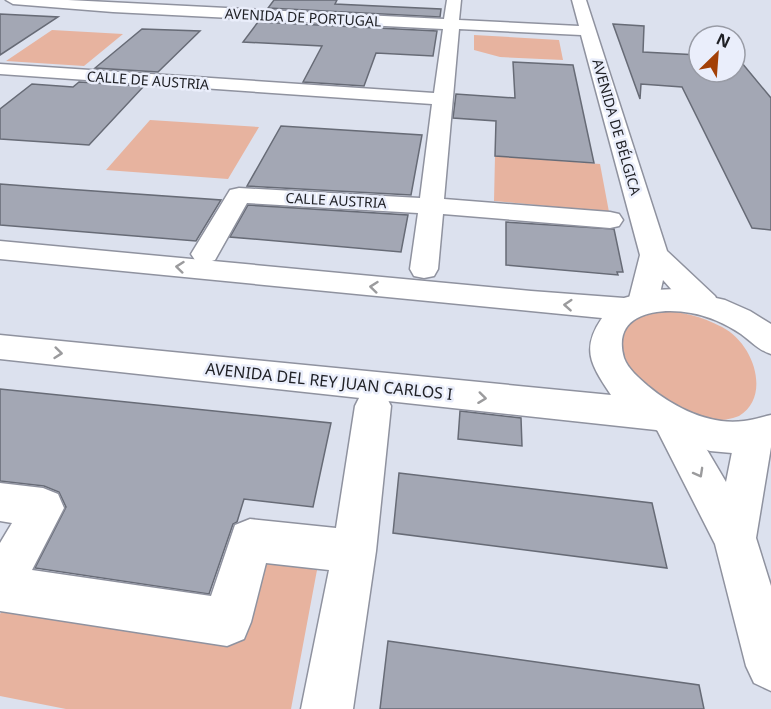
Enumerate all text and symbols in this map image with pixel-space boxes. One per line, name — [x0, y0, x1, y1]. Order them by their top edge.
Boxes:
street label: AVENIDA DE PORTUGAL — [224, 3, 382, 31]
north arrow — [687, 24, 747, 84]
text: N — [713, 28, 734, 53]
street label: AVENIDA DE BÉLGICA — [588, 57, 646, 197]
street label: CALLE DE AUSTRIA — [86, 66, 210, 94]
street label: CALLE AUSTRIA — [285, 188, 387, 212]
one-way arrow — [176, 261, 185, 274]
one-way arrow — [370, 281, 379, 293]
one-way arrow — [564, 298, 573, 311]
one-way arrow — [54, 346, 63, 359]
street label: AVENIDA DEL REY JUAN CARLOS I — [204, 357, 454, 405]
one-way arrow — [477, 391, 486, 404]
one-way arrow — [692, 467, 703, 477]

